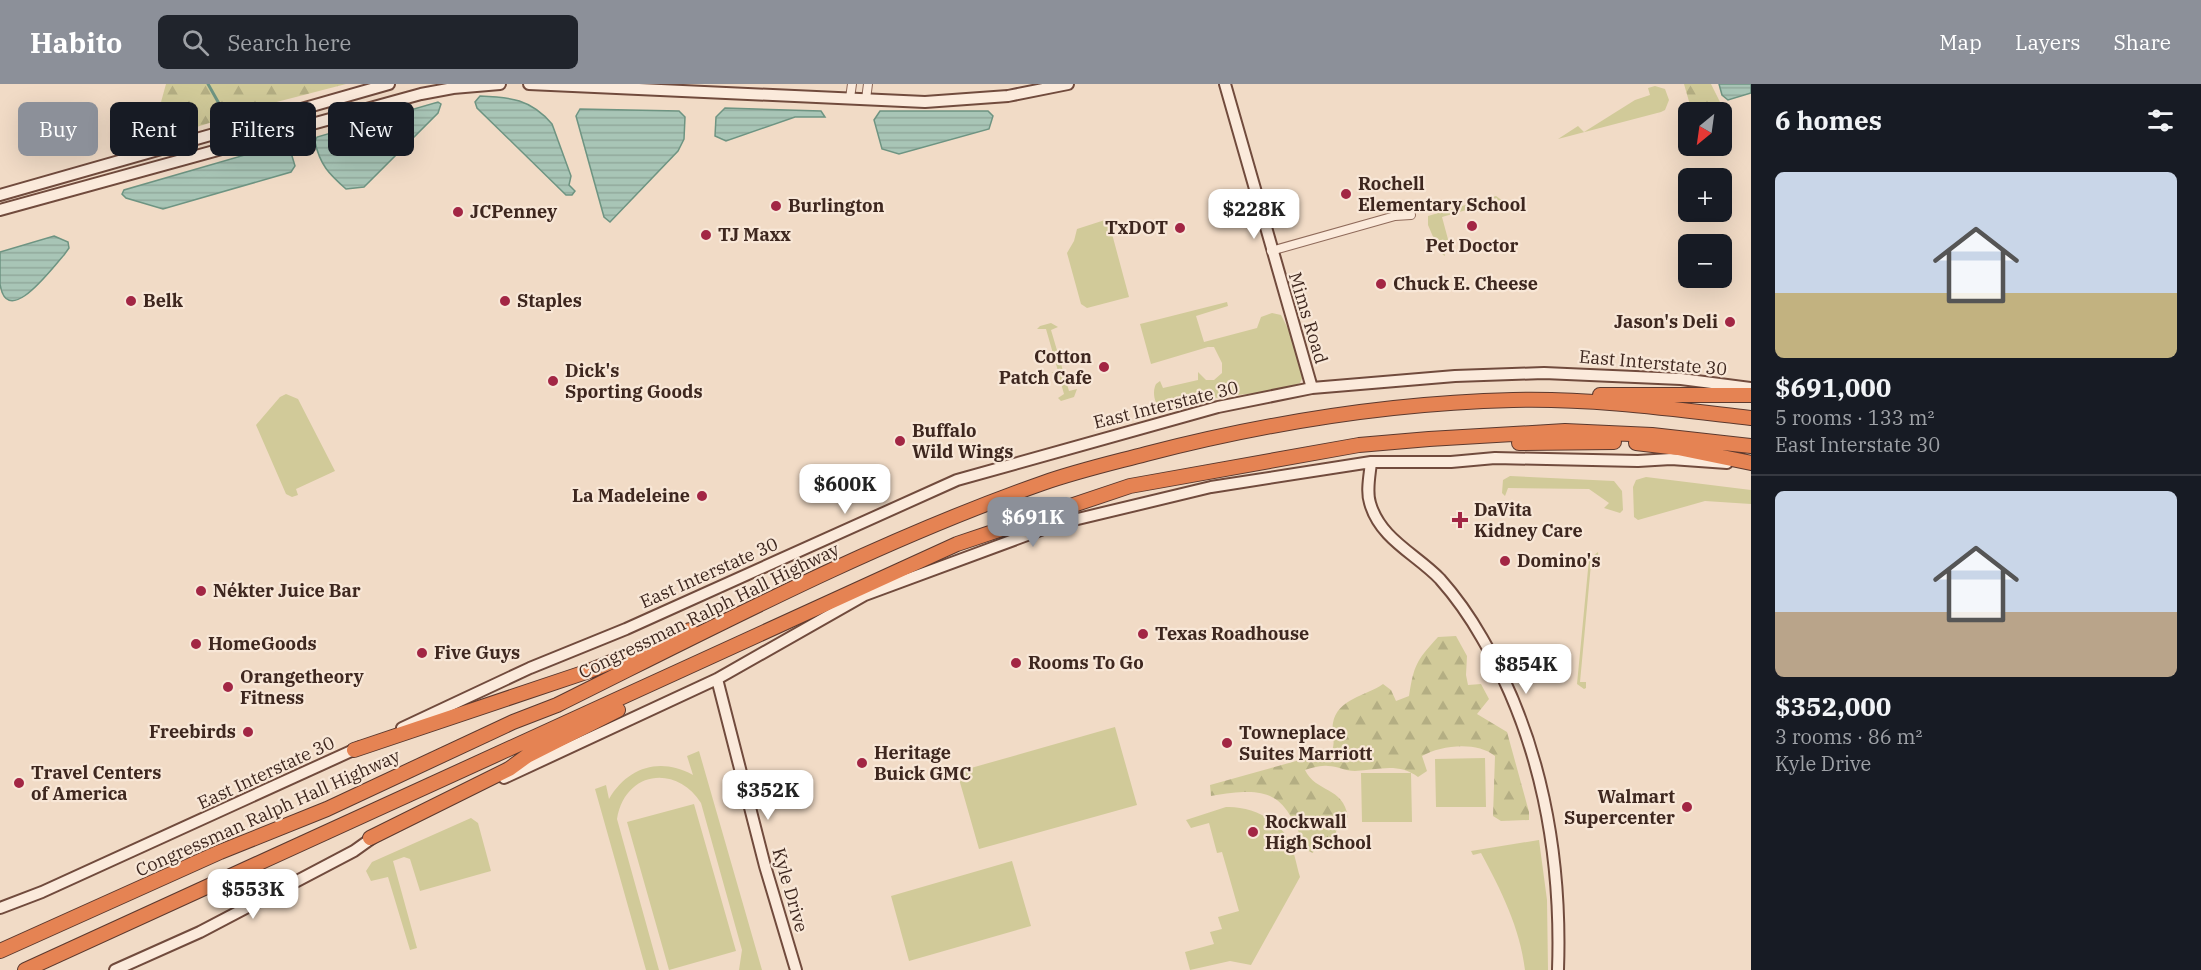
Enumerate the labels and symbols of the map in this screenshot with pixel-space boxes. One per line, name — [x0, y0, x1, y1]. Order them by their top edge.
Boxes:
north arrow — [1678, 102, 1732, 156]
place label: Rochell Elementary School — [1358, 172, 1526, 216]
marker: Rochell Elementary School — [1339, 187, 1353, 201]
pin: $228K — [1212, 189, 1296, 240]
place label: Burlington — [788, 194, 884, 217]
marker: Burlington — [769, 199, 783, 213]
place label: JCPenney — [470, 200, 558, 223]
marker: JCPenney — [451, 205, 465, 219]
place label: TxDOT — [1105, 216, 1168, 239]
marker: Pet Doctor — [1465, 219, 1479, 233]
marker: TxDOT — [1173, 221, 1187, 235]
place label: TJ Maxx — [718, 223, 791, 246]
marker: TJ Maxx — [699, 228, 713, 242]
place label: Pet Doctor — [1426, 234, 1519, 257]
street label: Mims Road — [1284, 269, 1333, 366]
place label: Chuck E. Cheese — [1393, 272, 1538, 295]
marker: Chuck E. Cheese — [1374, 277, 1388, 291]
place label: Belk — [143, 289, 184, 312]
place label: Staples — [517, 289, 582, 312]
marker: Belk — [124, 294, 138, 308]
marker: Staples — [498, 294, 512, 308]
place label: Jason's Deli — [1614, 310, 1718, 333]
marker: Jason's Deli — [1723, 315, 1737, 329]
place label: Cotton Patch Cafe — [999, 345, 1092, 389]
street label: East Interstate 30 — [1578, 345, 1728, 380]
place label: Dick's Sporting Goods — [565, 359, 703, 403]
marker: Cotton Patch Cafe — [1097, 360, 1111, 374]
marker: Dick's Sporting Goods — [546, 374, 560, 388]
street label: East Interstate 30 — [1091, 375, 1241, 434]
place label: Buffalo Wild Wings — [912, 419, 1013, 463]
marker: Buffalo Wild Wings — [893, 434, 907, 448]
pin: $600K — [803, 464, 887, 515]
place label: La Madeleine — [572, 484, 690, 507]
marker: La Madeleine — [695, 489, 709, 503]
pin: $691K — [991, 497, 1075, 548]
place label: DaVita Kidney Care — [1474, 498, 1583, 542]
marker: DaVita Kidney Care — [1451, 511, 1469, 529]
street label: East Interstate 30 — [636, 532, 781, 613]
street label: Congressman Ralph Hall Highway — [575, 537, 843, 684]
place label: Domino's — [1517, 549, 1601, 572]
marker: Domino's — [1498, 554, 1512, 568]
place label: Nékter Juice Bar — [213, 579, 361, 602]
marker: Nékter Juice Bar — [194, 584, 208, 598]
place label: Texas Roadhouse — [1155, 622, 1309, 645]
marker: Texas Roadhouse — [1136, 627, 1150, 641]
place label: HomeGoods — [208, 632, 317, 655]
marker: HomeGoods — [189, 637, 203, 651]
place label: Five Guys — [434, 641, 520, 664]
pin: $854K — [1484, 644, 1568, 695]
marker: Five Guys — [415, 646, 429, 660]
place label: Rooms To Go — [1028, 651, 1144, 674]
marker: Rooms To Go — [1009, 656, 1023, 670]
place label: Orangetheory Fitness — [240, 665, 365, 709]
marker: Orangetheory Fitness — [221, 680, 235, 694]
place label: Freebirds — [149, 720, 236, 743]
place label: Towneplace Suites Marriott — [1239, 721, 1373, 765]
marker: Freebirds — [241, 725, 255, 739]
street label: East Interstate 30 — [194, 731, 338, 814]
marker: Towneplace Suites Marriott — [1220, 736, 1234, 750]
place label: Heritage Buick GMC — [874, 741, 971, 785]
street label: Congressman Ralph Hall Highway — [132, 743, 404, 881]
marker: Heritage Buick GMC — [855, 756, 869, 770]
place label: Travel Centers of America — [31, 761, 161, 805]
pin: $352K — [726, 770, 810, 821]
marker: Travel Centers of America — [12, 776, 26, 790]
place label: Walmart Supercenter — [1564, 785, 1675, 829]
marker: Walmart Supercenter — [1680, 800, 1694, 814]
place label: Rockwall High School — [1265, 810, 1372, 854]
marker: Rockwall High School — [1246, 825, 1260, 839]
street label: Kyle Drive — [767, 845, 813, 935]
pin: $553K — [211, 869, 295, 920]

